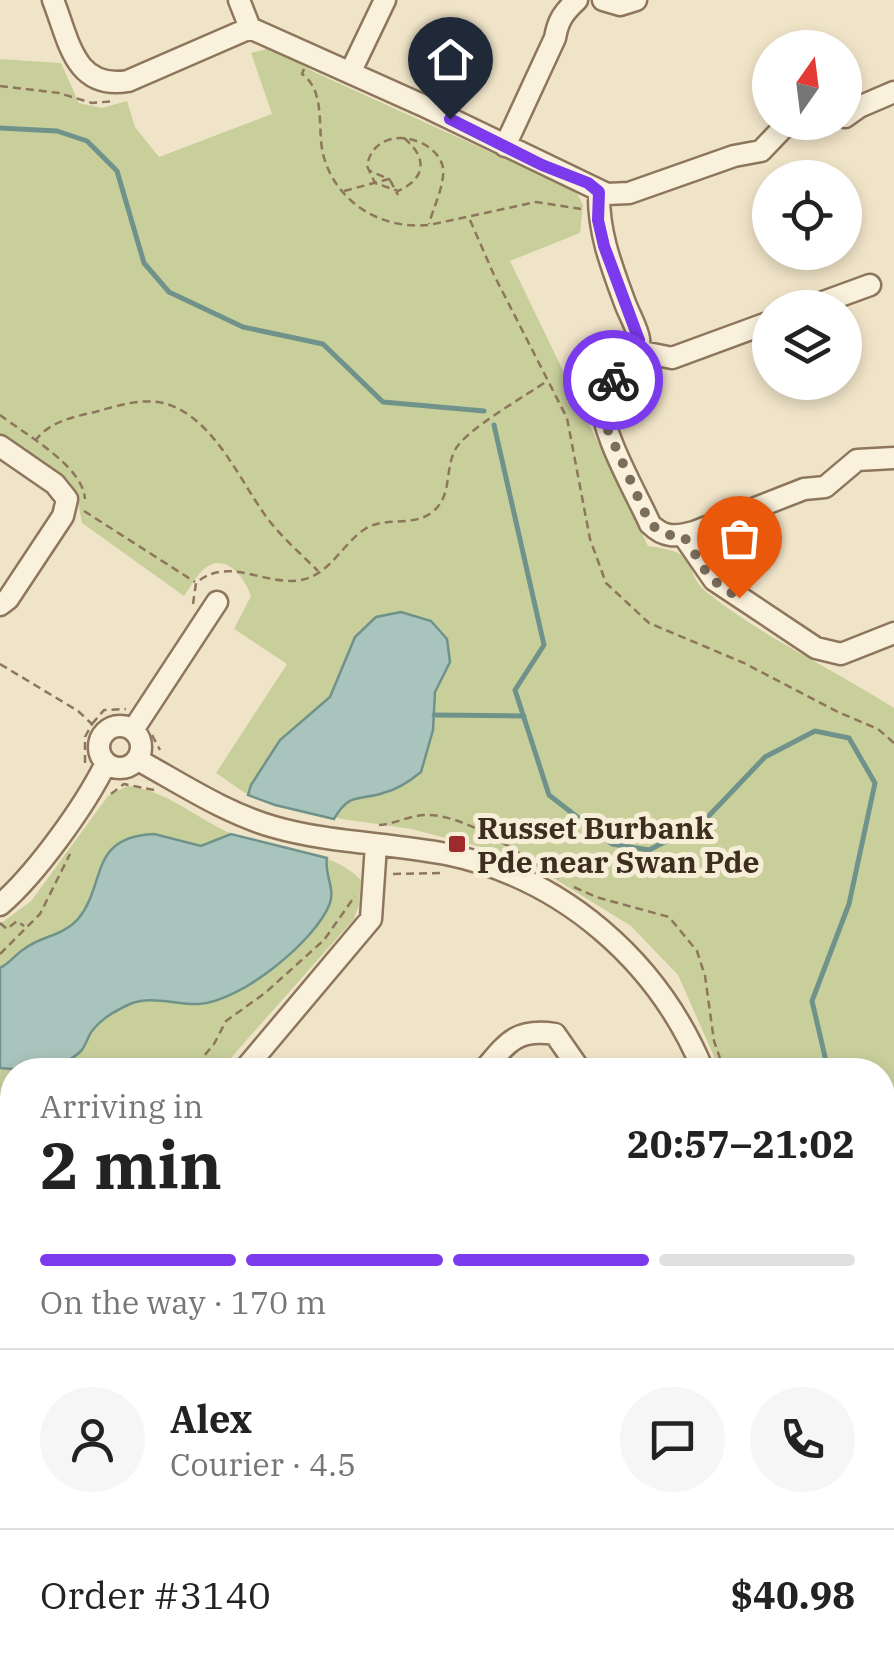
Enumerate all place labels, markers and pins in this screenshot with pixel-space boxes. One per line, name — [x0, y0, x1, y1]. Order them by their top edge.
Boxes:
pin — [408, 17, 493, 120]
pin — [697, 496, 782, 599]
place label: Russet Burbank Pde near Swan Pde — [477, 808, 760, 881]
marker: Russet Burbank Pde near Swan Pde — [446, 833, 468, 855]

